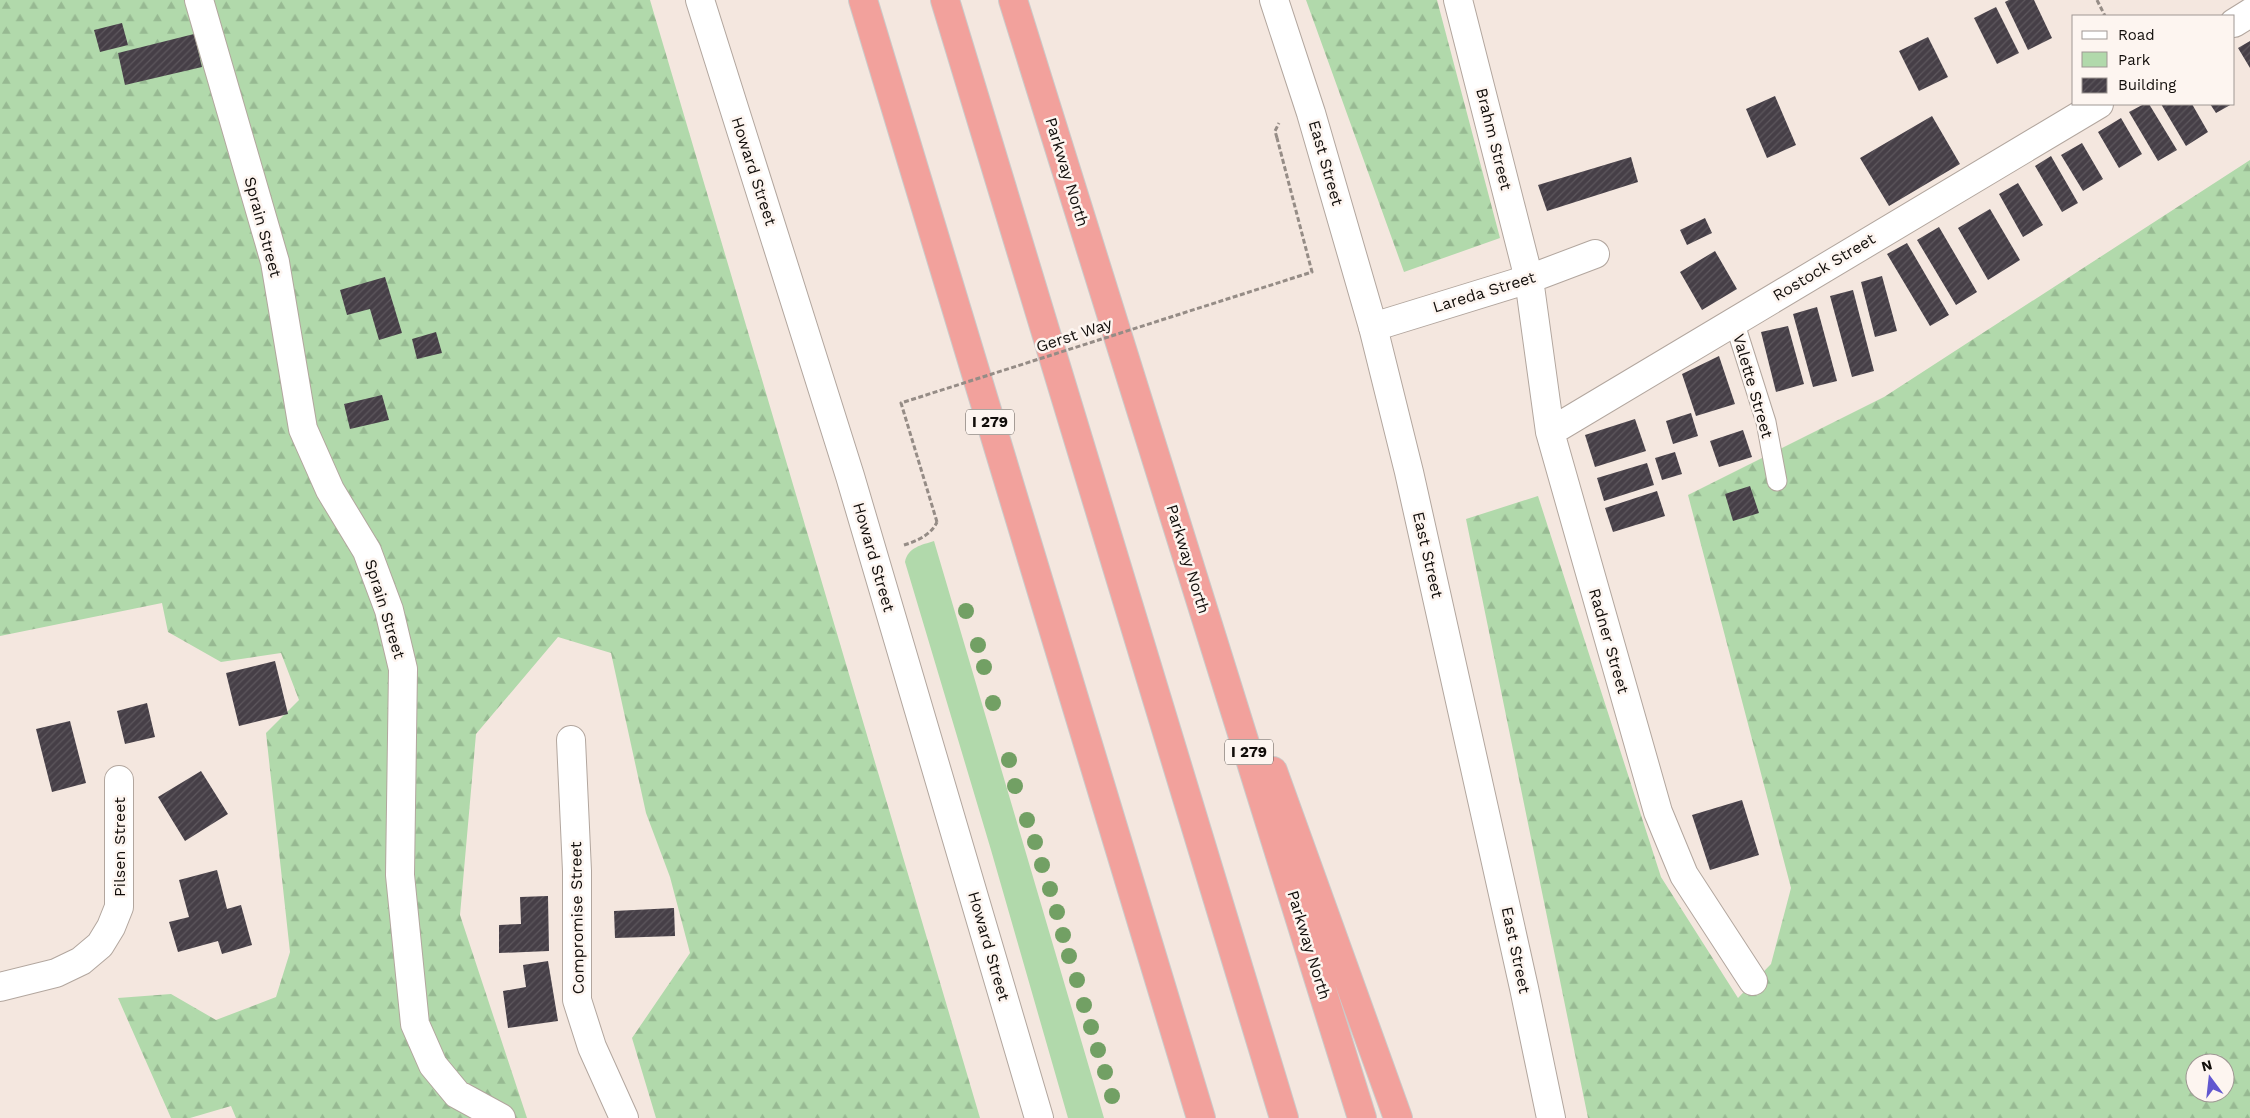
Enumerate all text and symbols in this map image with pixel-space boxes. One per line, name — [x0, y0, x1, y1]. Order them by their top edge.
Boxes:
legend — [2072, 15, 2235, 105]
text: Road — [2118, 26, 2155, 44]
text: Park — [2118, 51, 2151, 69]
text: Building — [2118, 76, 2176, 94]
street label: Brahm Street — [1472, 86, 1516, 192]
street label: Howard Street — [727, 114, 781, 228]
street label: Parkway North — [1041, 115, 1093, 229]
street label: East Street — [1305, 118, 1347, 208]
street label: Sprain Street — [240, 175, 286, 280]
street label: Rostock Street — [1769, 229, 1879, 305]
street label: Lareda Street — [1430, 267, 1538, 317]
street label: Gerst Way — [1034, 314, 1115, 356]
street label: Valette Street — [1729, 332, 1777, 441]
road number: I 279 — [966, 410, 1014, 434]
street label: Howard Street — [849, 500, 899, 614]
street label: Parkway North — [1162, 502, 1214, 616]
street label: East Street — [1409, 510, 1447, 600]
street label: Sprain Street — [361, 557, 409, 661]
street label: Radner Street — [1585, 586, 1633, 696]
road number: I 279 — [1225, 740, 1273, 764]
street label: Pilsen Street — [110, 797, 129, 897]
street label: Compromise Street — [566, 841, 588, 994]
street label: Parkway North — [1283, 888, 1335, 1002]
street label: Howard Street — [964, 889, 1014, 1003]
street label: East Street — [1498, 905, 1535, 995]
north arrow — [2185, 1053, 2235, 1103]
text: N — [2200, 1056, 2214, 1075]

